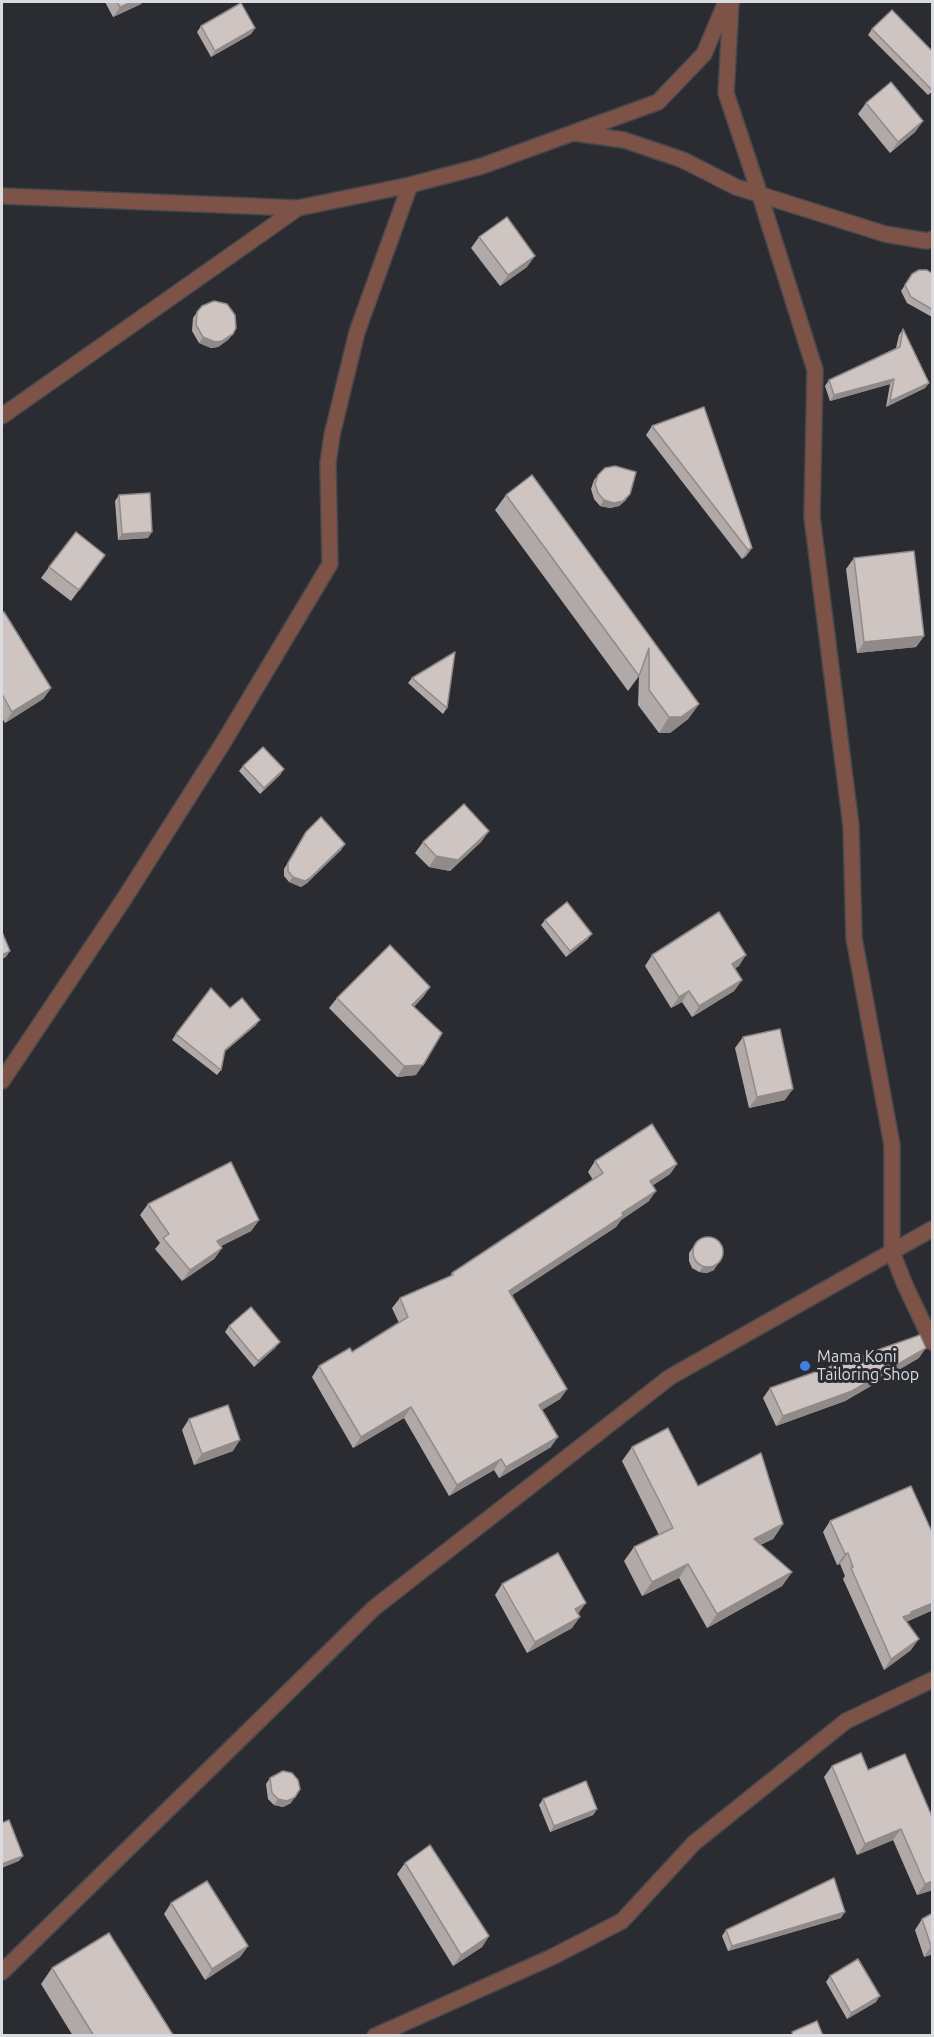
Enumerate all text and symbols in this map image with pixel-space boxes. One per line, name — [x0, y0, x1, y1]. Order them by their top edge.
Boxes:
place label: Mama Koni Tailoring Shop — [817, 1347, 919, 1385]
marker: Mama Koni Tailoring Shop — [798, 1359, 812, 1373]

